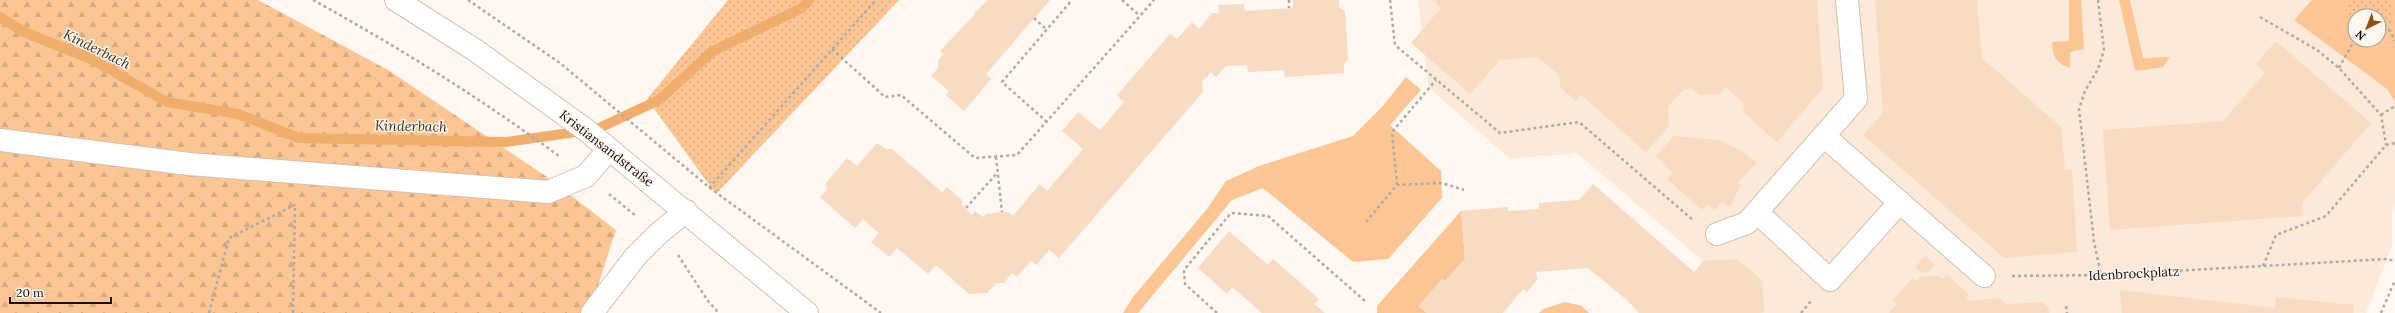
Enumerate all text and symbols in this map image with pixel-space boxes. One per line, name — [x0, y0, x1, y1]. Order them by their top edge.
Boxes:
north arrow — [2347, 8, 2387, 48]
water label: Kinderbach — [61, 25, 133, 73]
text: N — [2352, 27, 2368, 43]
street label: Kristiansandstraße — [556, 106, 657, 191]
water label: Kinderbach — [375, 116, 447, 136]
street label: Idenbrockplatz — [2088, 263, 2180, 284]
scale bar — [10, 279, 111, 305]
text: 20 m — [16, 285, 44, 300]

